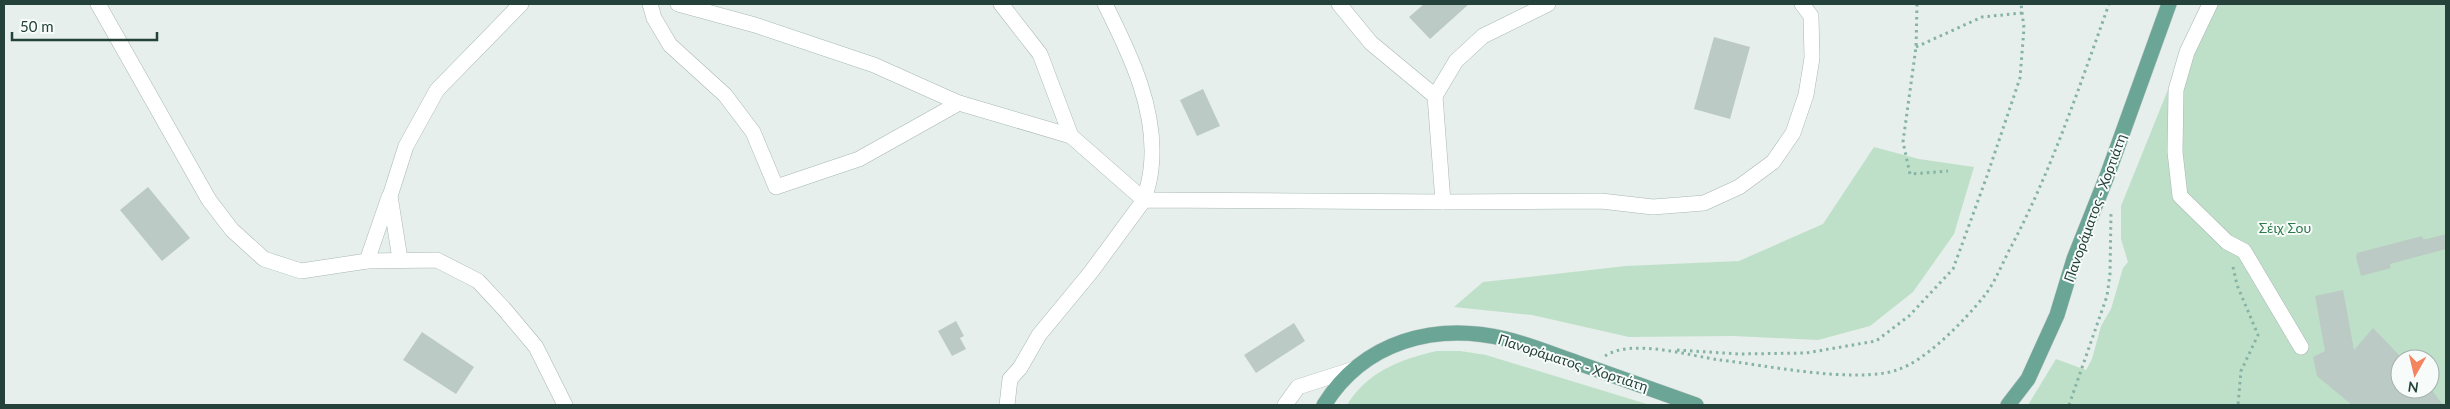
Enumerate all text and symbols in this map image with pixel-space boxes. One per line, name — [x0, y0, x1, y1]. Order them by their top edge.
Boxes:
scale bar — [12, 10, 158, 42]
text: 50 m — [20, 17, 54, 35]
street label: Πανοράματος - Χορτιάτη — [2060, 131, 2129, 284]
park label: Σέιχ Σου — [2259, 219, 2311, 236]
street label: Πανοράματος - Χορτιάτη — [1496, 330, 1650, 395]
north arrow — [2390, 349, 2440, 399]
text: N — [2407, 378, 2420, 397]

